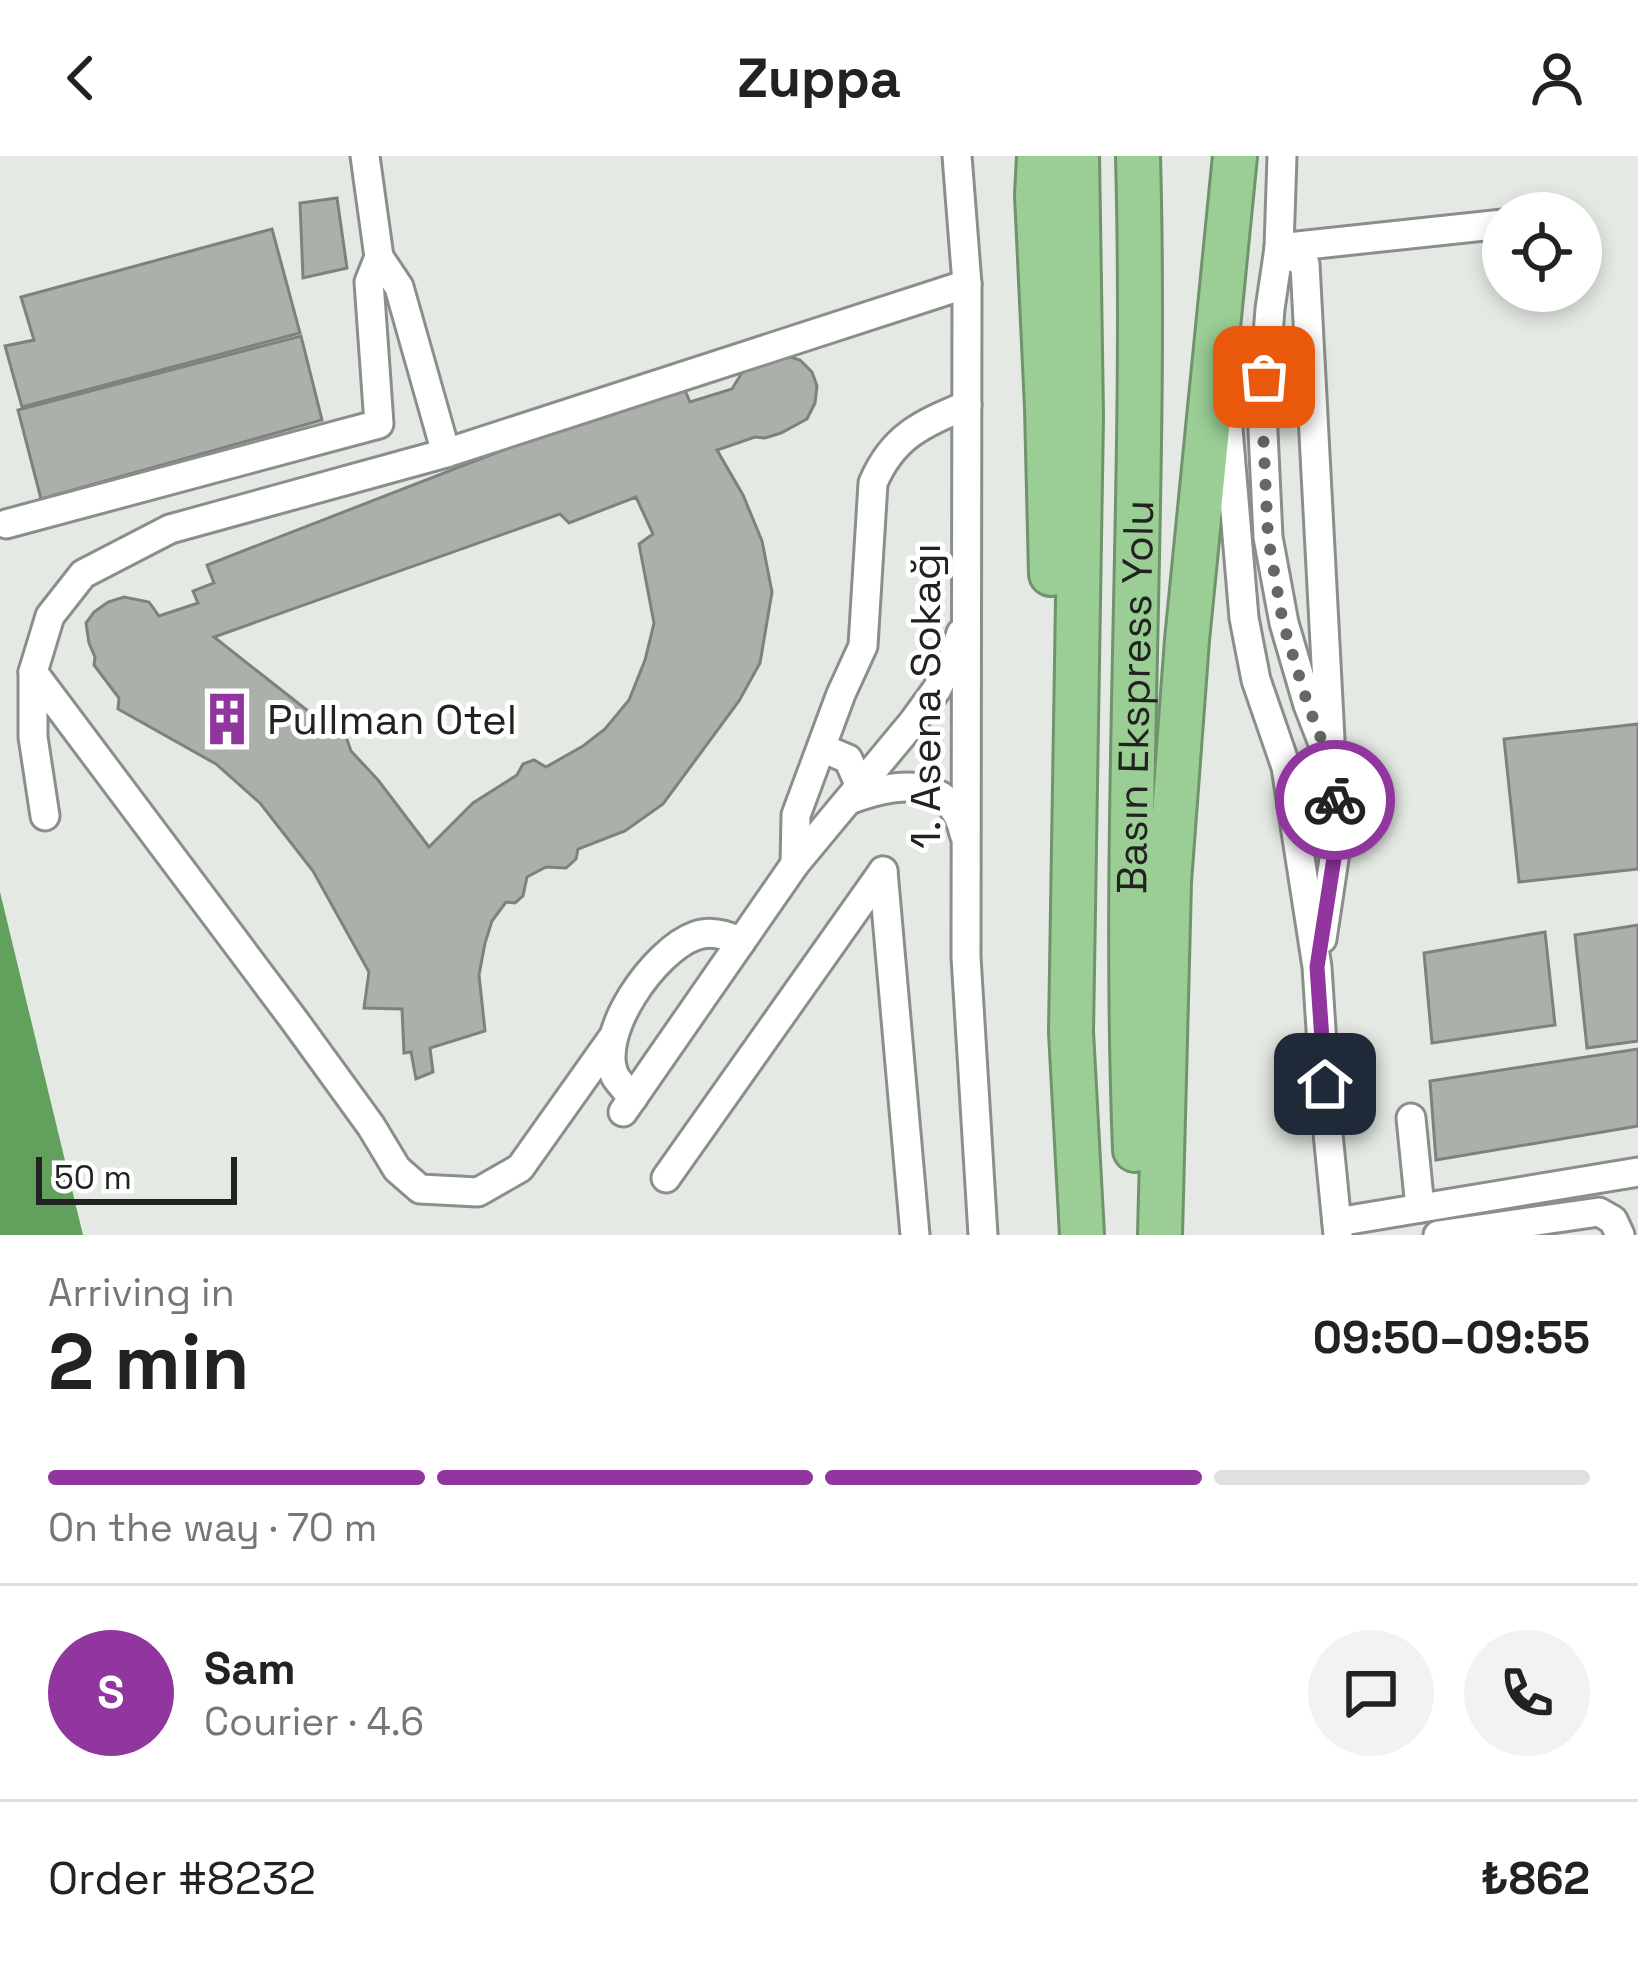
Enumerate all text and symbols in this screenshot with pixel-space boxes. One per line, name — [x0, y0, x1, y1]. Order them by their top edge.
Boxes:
text: Zuppa — [737, 44, 901, 113]
icon: back — [48, 45, 114, 111]
icon: person — [1524, 45, 1590, 111]
map controls — [1482, 192, 1602, 312]
button: locate — [1482, 192, 1602, 312]
pin — [1213, 326, 1315, 428]
icon: bag — [1231, 344, 1297, 410]
street label: Basın Ekspress Yolu — [1105, 500, 1165, 894]
street label: 1. Asena Sokağı — [899, 543, 952, 849]
building icon: Pullman Otel — [198, 690, 256, 748]
place label: Pullman Otel — [267, 693, 517, 746]
courier — [1275, 740, 1395, 860]
icon: bike — [1302, 767, 1368, 833]
pin — [1274, 1033, 1376, 1135]
icon: home — [1292, 1051, 1358, 1117]
scale bar — [36, 1151, 237, 1204]
text: 50 m — [54, 1157, 132, 1199]
text: Arriving in — [48, 1268, 235, 1317]
text: 09:50–09:55 — [1313, 1309, 1590, 1366]
text: 2 min — [48, 1312, 250, 1412]
text: On the way · 70 m — [48, 1503, 377, 1552]
button: chat — [1308, 1630, 1434, 1756]
button: phone — [1464, 1630, 1590, 1756]
text: Sam — [204, 1640, 296, 1697]
text: S — [97, 1664, 125, 1721]
text: Courier · 4.6 — [204, 1697, 424, 1746]
text: Order #8232 — [48, 1850, 316, 1907]
text: ₺862 — [1481, 1850, 1590, 1907]

